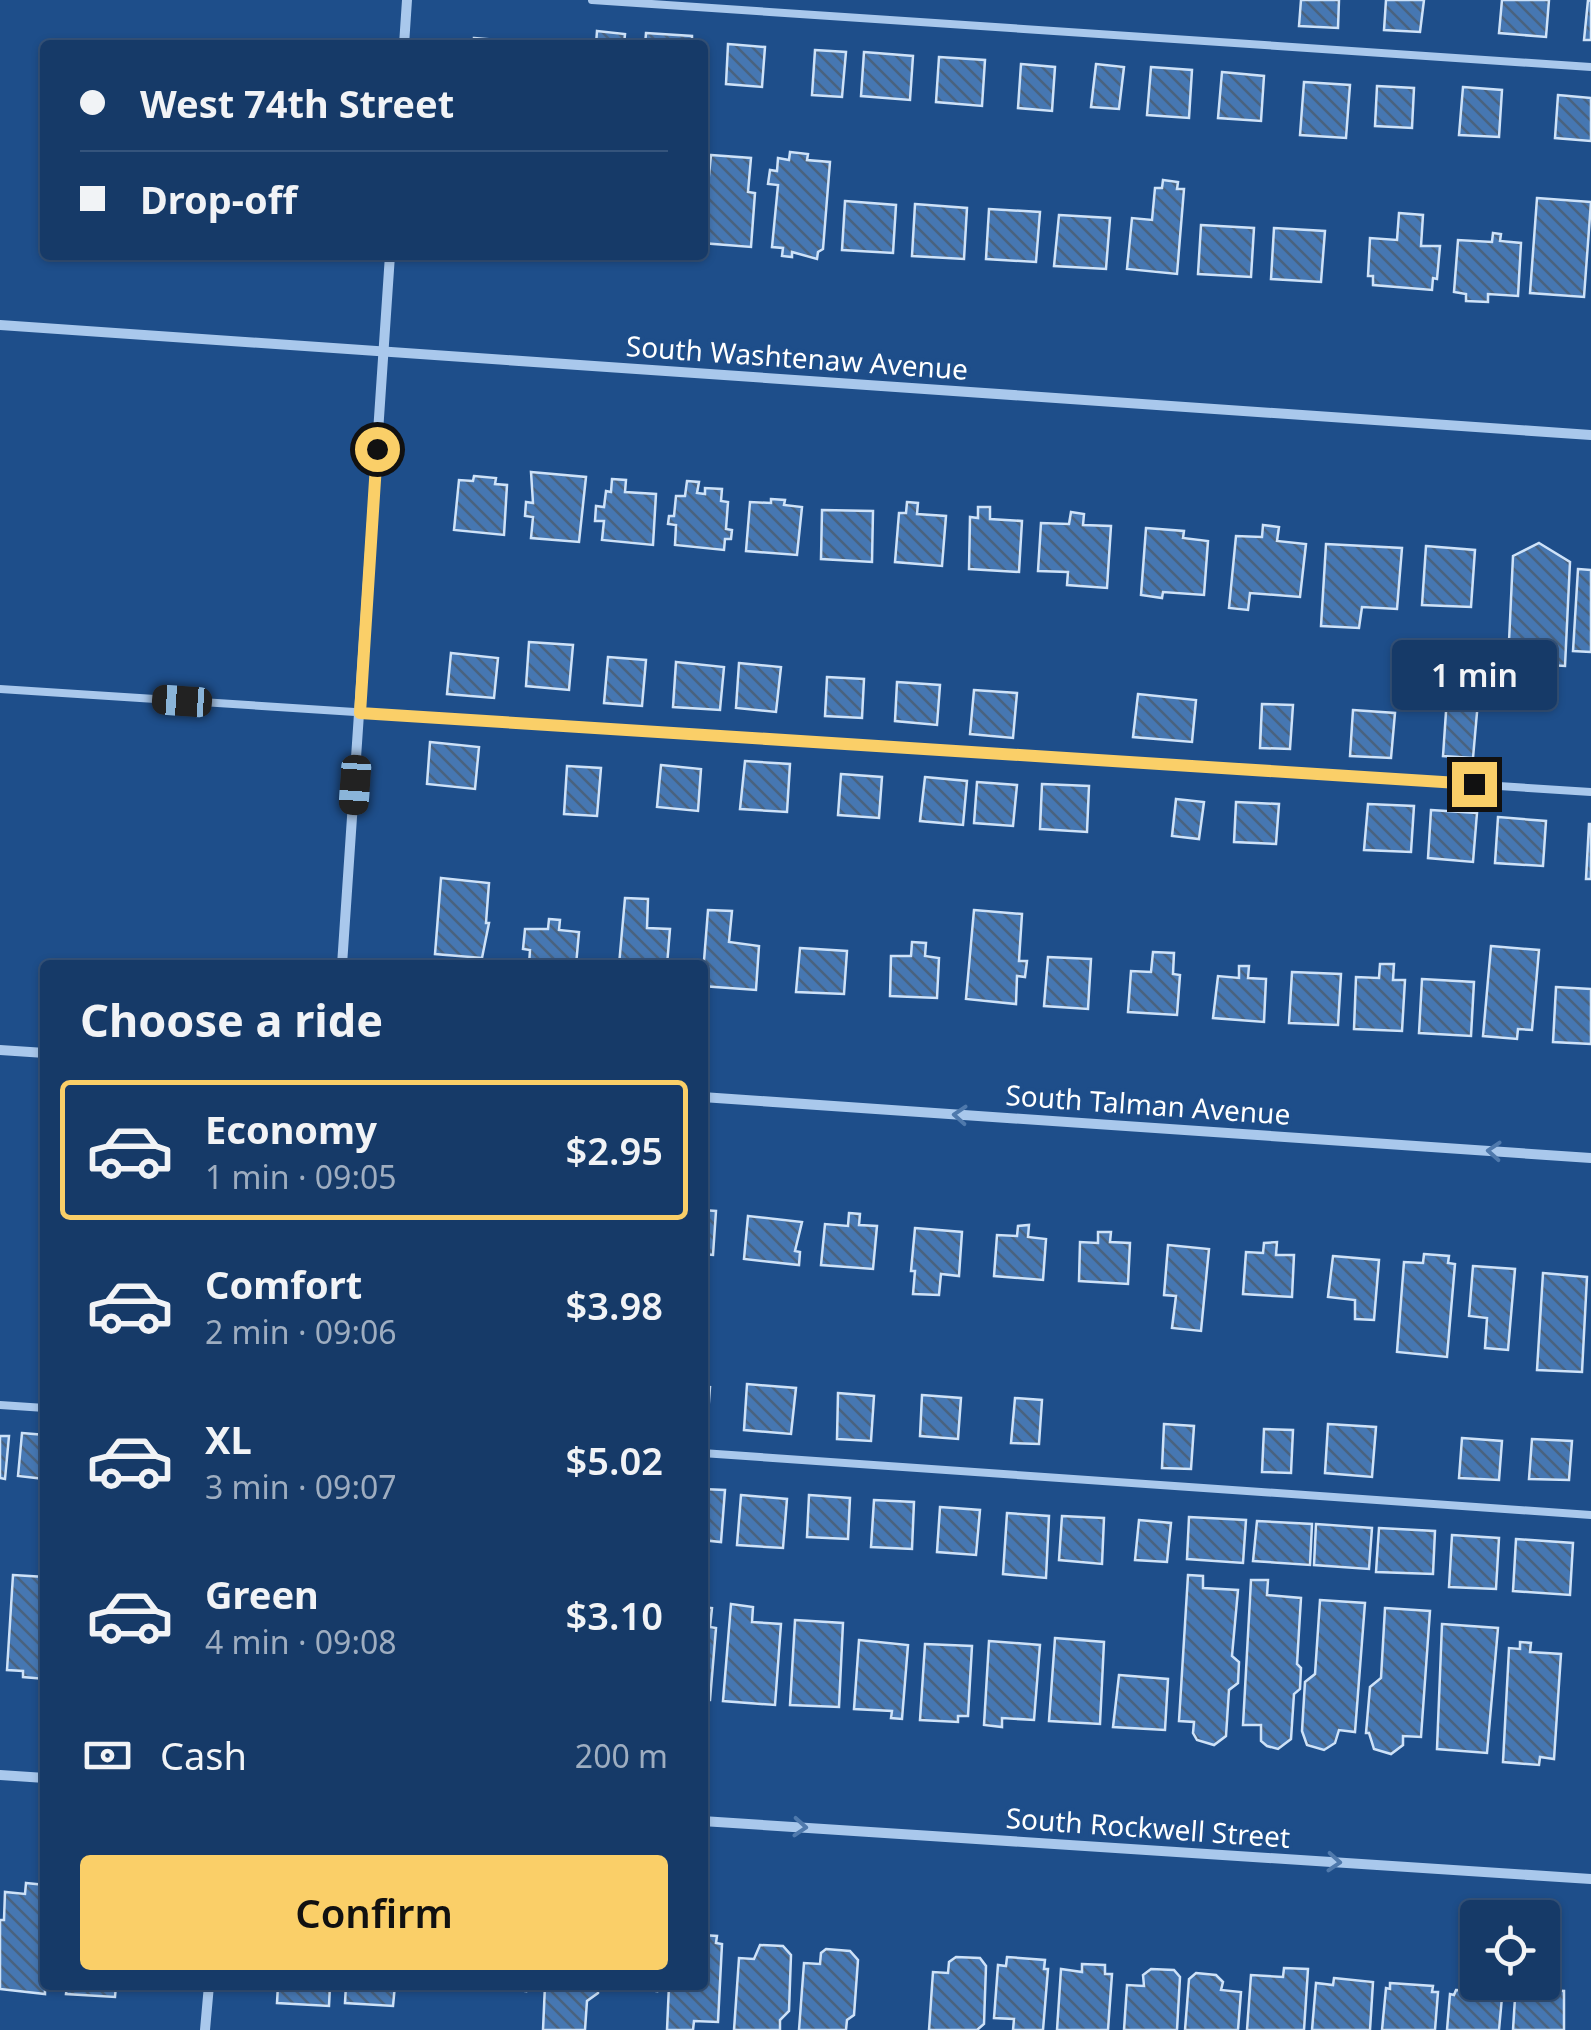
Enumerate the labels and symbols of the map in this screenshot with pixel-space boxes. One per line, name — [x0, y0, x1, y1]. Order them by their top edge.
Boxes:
street label: South Washtenaw Avenue — [625, 326, 969, 388]
route start — [355, 427, 400, 472]
callout: 1 min — [1392, 639, 1556, 709]
car — [151, 684, 213, 718]
car — [338, 754, 372, 816]
route end — [1452, 762, 1497, 807]
street label: South Talman Avenue — [1004, 1075, 1292, 1133]
one-way arrow — [951, 1105, 967, 1126]
one-way arrow — [1485, 1141, 1501, 1162]
street label: South Rockwell Street — [1005, 1798, 1291, 1856]
one-way arrow — [792, 1816, 808, 1838]
one-way arrow — [1326, 1851, 1342, 1873]

